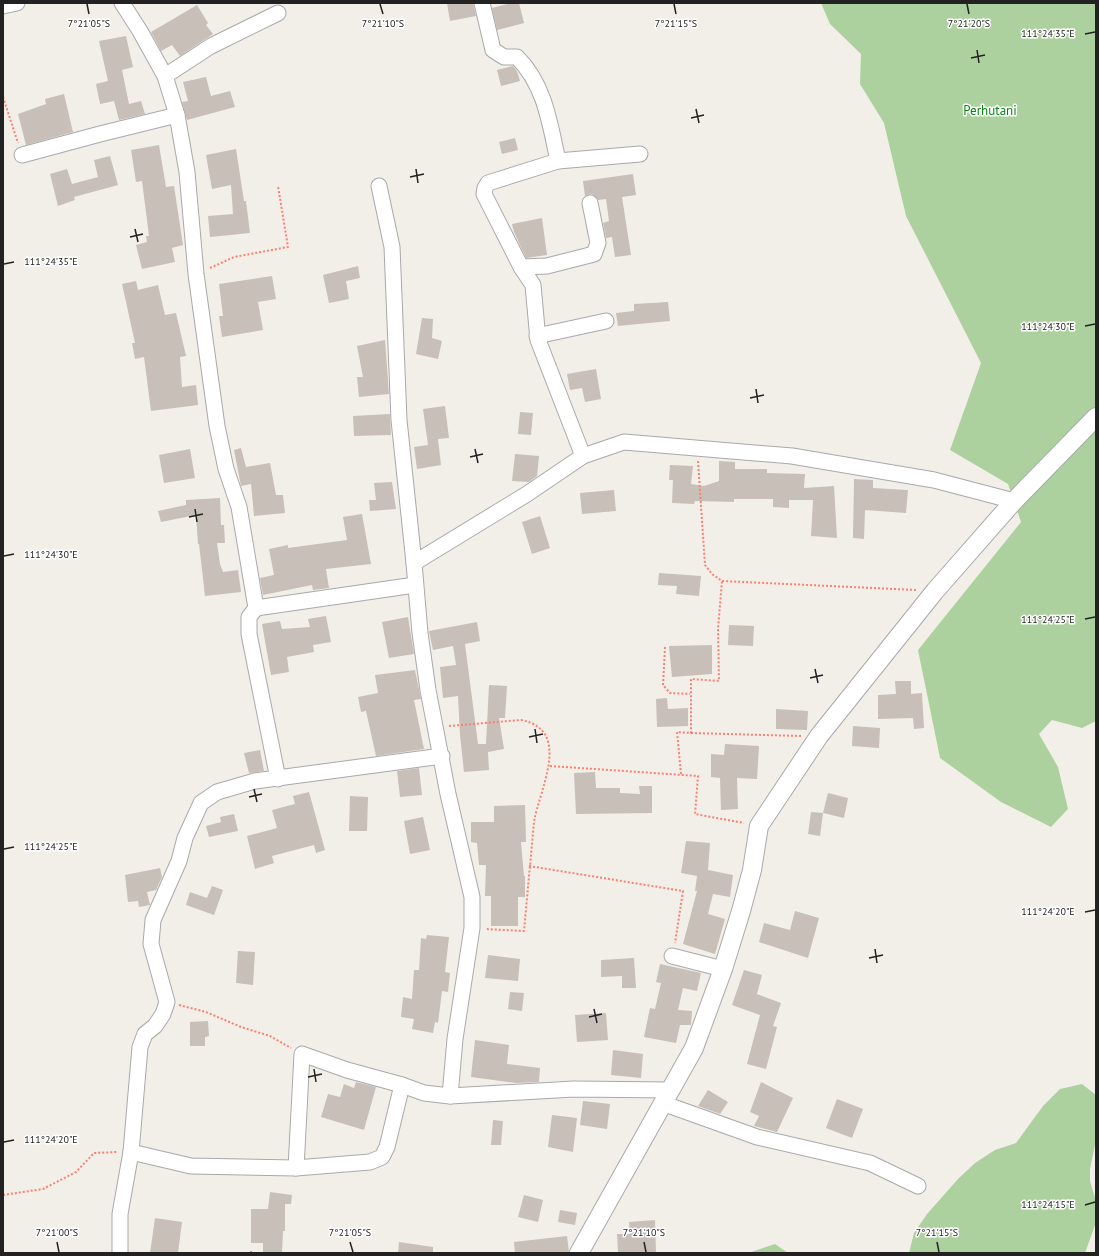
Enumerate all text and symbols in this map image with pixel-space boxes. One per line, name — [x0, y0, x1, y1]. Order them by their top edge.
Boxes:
text: 7°21'05"S — [68, 17, 110, 30]
text: 7°21'10"S — [362, 17, 404, 30]
text: 7°21'15"S — [655, 17, 697, 30]
text: 7°21'20"S — [948, 17, 990, 30]
text: 111°24'35"E — [1021, 27, 1075, 40]
park label: Perhutani — [963, 102, 1017, 119]
text: 111°24'35"E — [24, 255, 78, 268]
text: 111°24'30"E — [1021, 320, 1075, 333]
text: 111°24'30"E — [24, 548, 78, 561]
text: 111°24'25"E — [1021, 613, 1075, 626]
text: 111°24'25"E — [24, 840, 78, 853]
text: 111°24'20"E — [1021, 905, 1075, 918]
text: 111°24'20"E — [24, 1133, 78, 1146]
text: 111°24'15"E — [1021, 1198, 1075, 1211]
text: 7°21'00"S — [36, 1226, 78, 1239]
text: 7°21'05"S — [329, 1226, 371, 1239]
text: 7°21'10"S — [623, 1226, 665, 1239]
text: 7°21'15"S — [916, 1226, 958, 1239]

